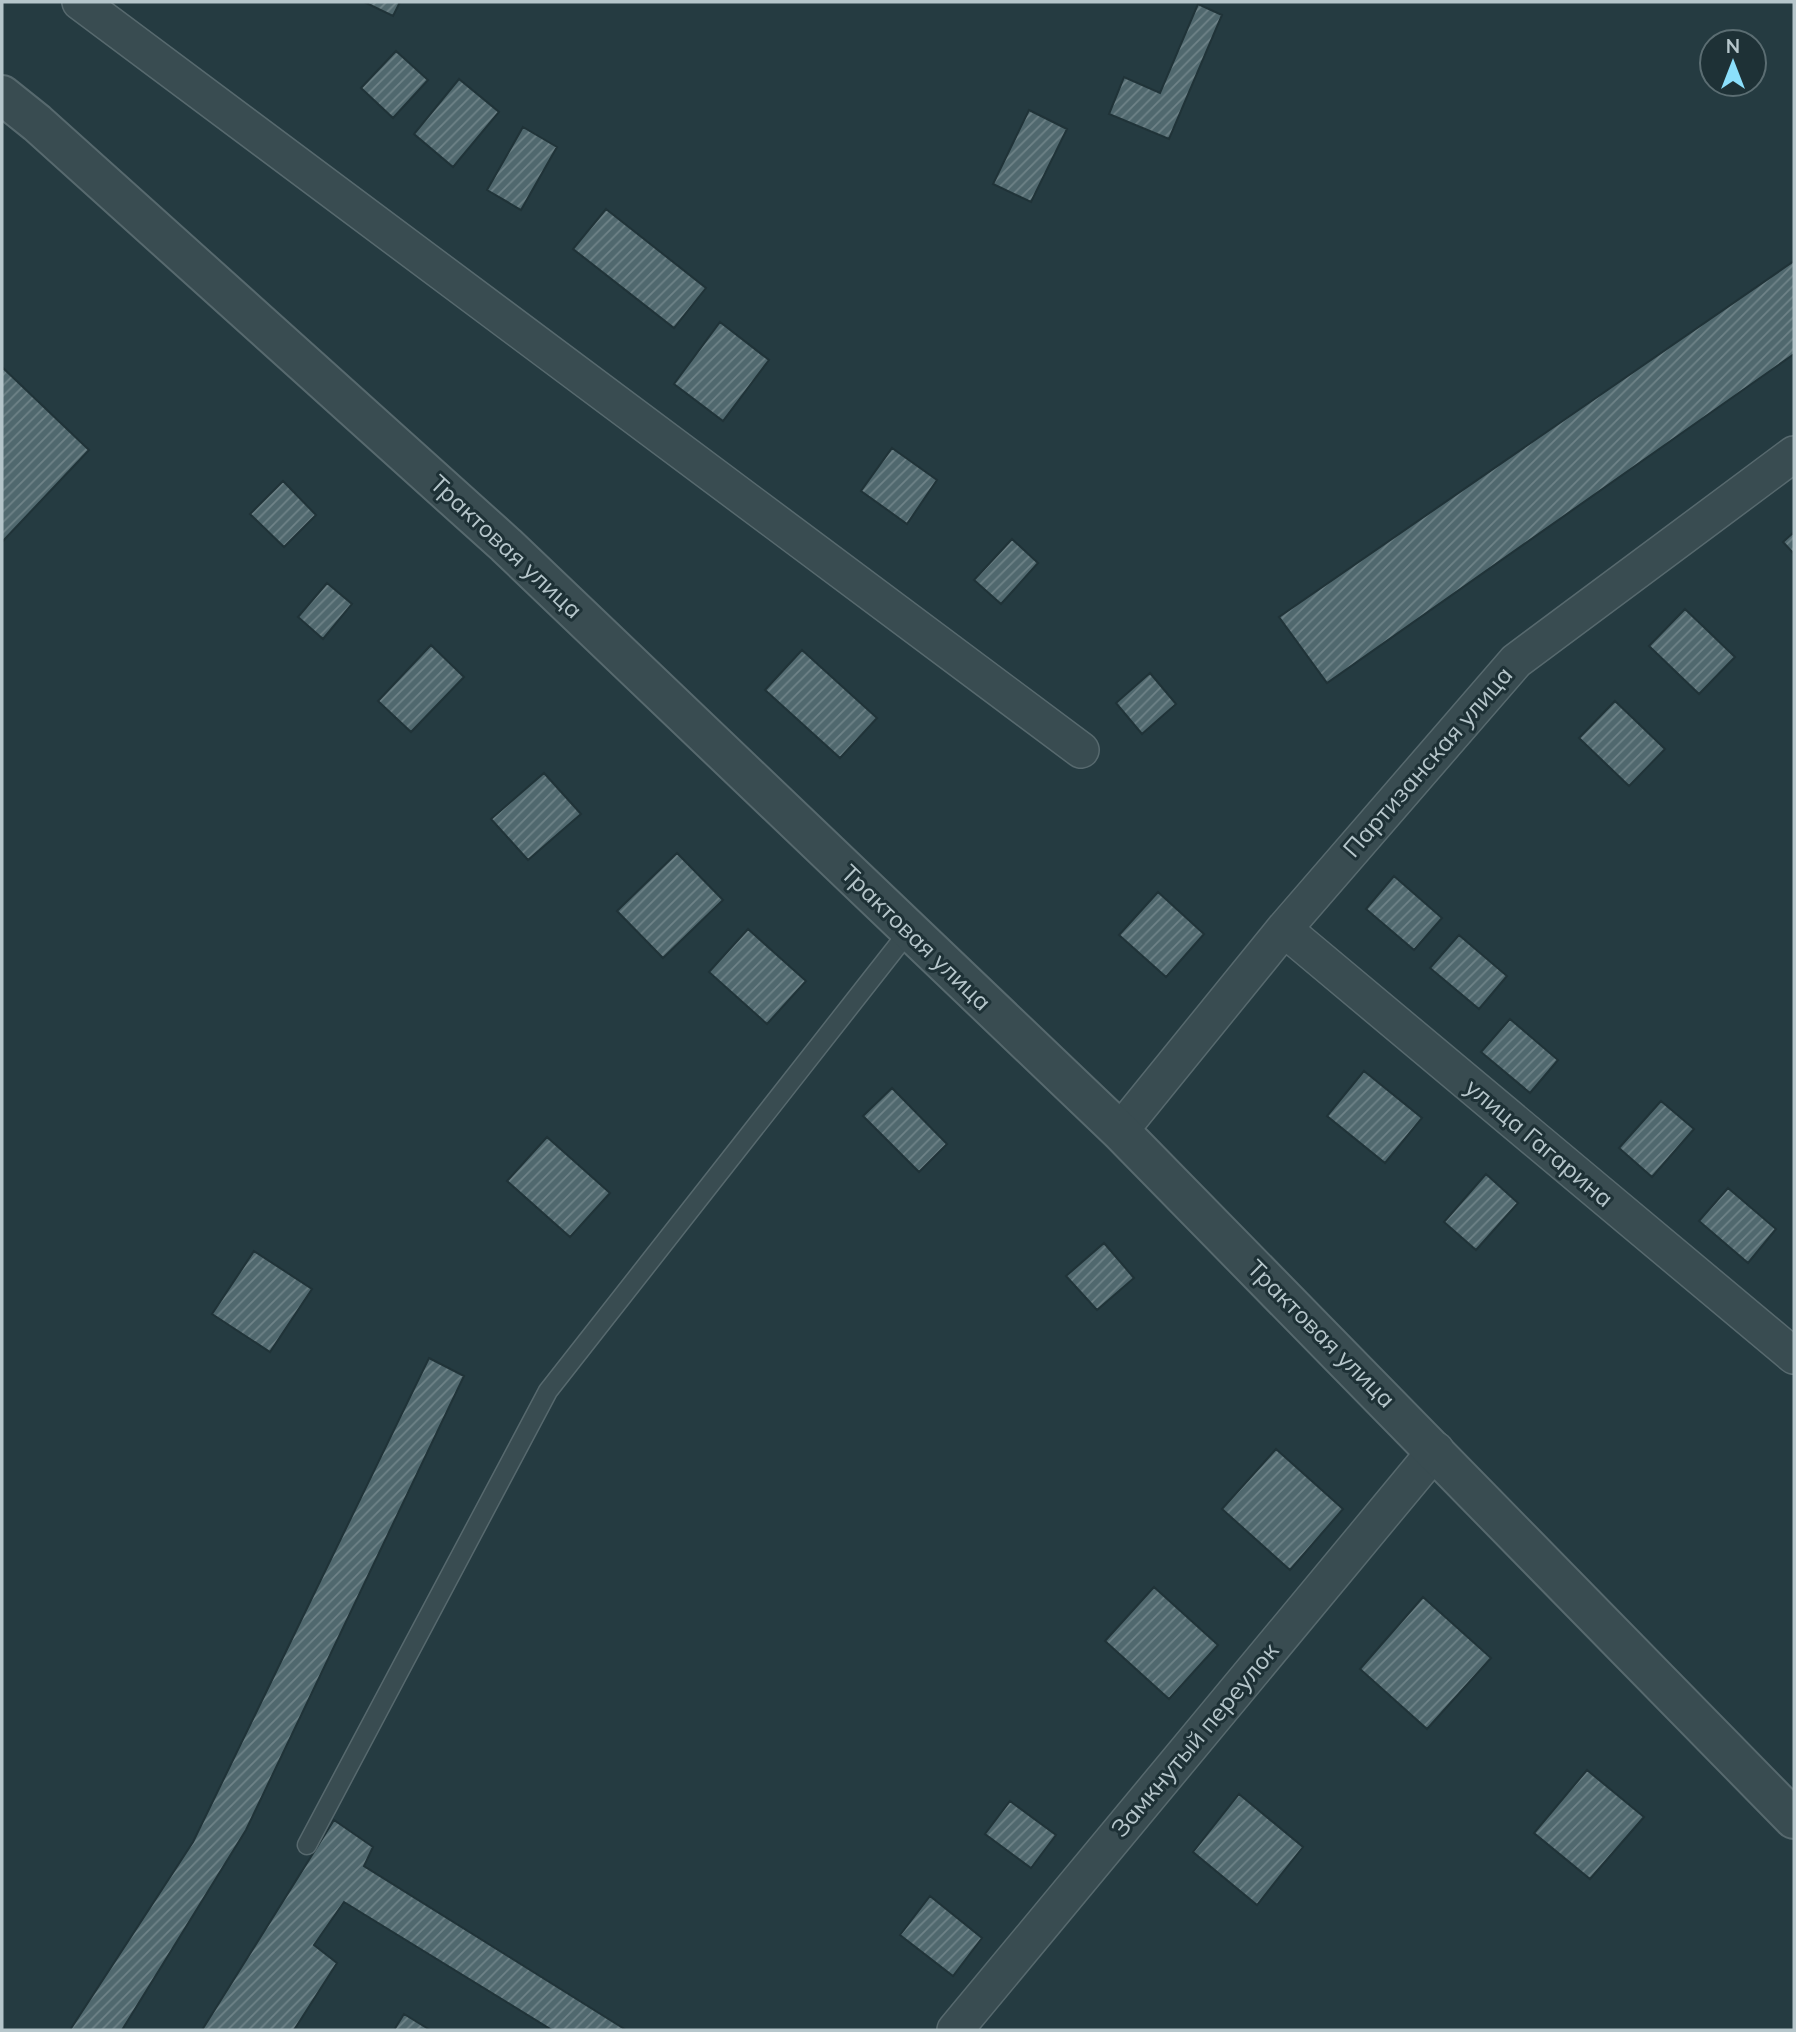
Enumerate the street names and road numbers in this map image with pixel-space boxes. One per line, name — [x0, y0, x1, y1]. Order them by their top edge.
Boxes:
street label: Трактовая улица — [424, 468, 589, 624]
street label: Партизанская улица — [1336, 660, 1518, 863]
street label: Трактовая улица — [835, 858, 998, 1017]
street label: улица Гагарина — [1459, 1072, 1620, 1213]
street label: Трактовая улица — [1241, 1253, 1402, 1414]
street label: Замкнутый переулок — [1104, 1636, 1284, 1843]

